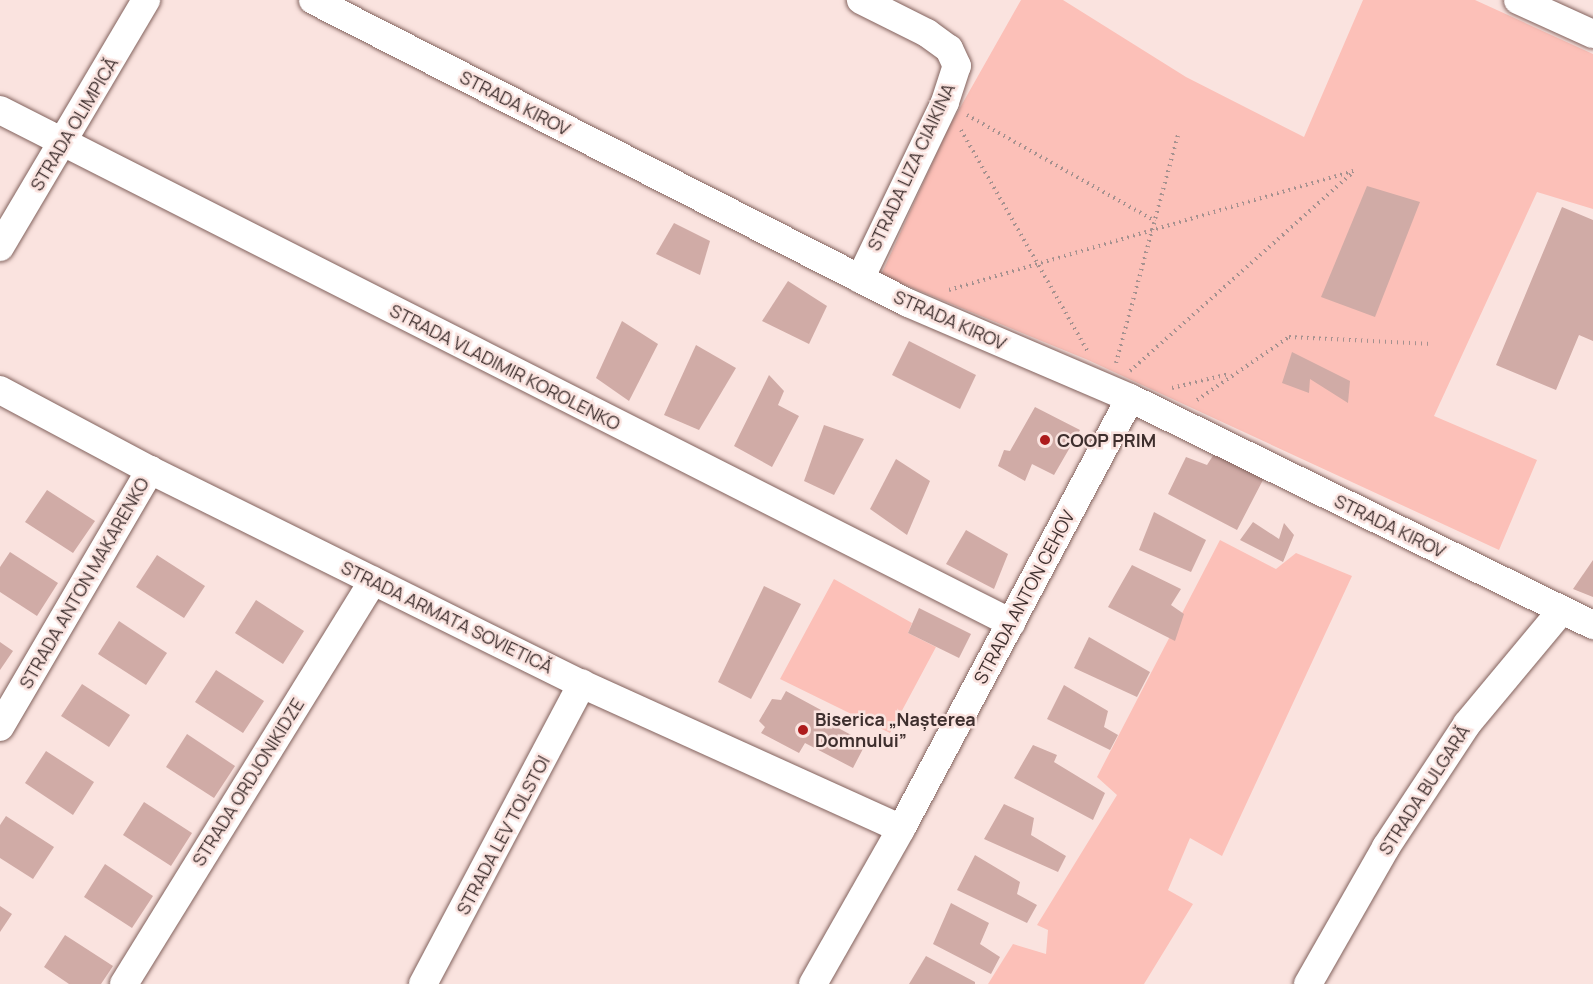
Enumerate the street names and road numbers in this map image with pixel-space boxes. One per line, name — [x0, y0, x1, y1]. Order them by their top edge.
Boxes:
street label: STRADA OLIMPICĂ — [26, 53, 122, 195]
street label: STRADA KIROV — [456, 66, 574, 140]
street label: STRADA LIZA CIAIKINA — [863, 80, 959, 254]
street label: STRADA KIROV — [890, 286, 1010, 354]
street label: STRADA VLADIMIR KOROLENKO — [386, 299, 624, 435]
street label: STRADA ANTON MAKARENKO — [15, 474, 153, 692]
street label: STRADA KIROV — [1331, 490, 1449, 562]
street label: STRADA ANTON CEHOV — [969, 506, 1079, 688]
street label: STRADA ARMATA SOVIETICĂ — [338, 556, 556, 678]
street label: STRADA ORDJONIKIDZE — [187, 694, 309, 870]
street label: STRADA BULGARĂ — [1374, 721, 1474, 859]
street label: STRADA LEV TOLSTOI — [452, 752, 554, 918]

